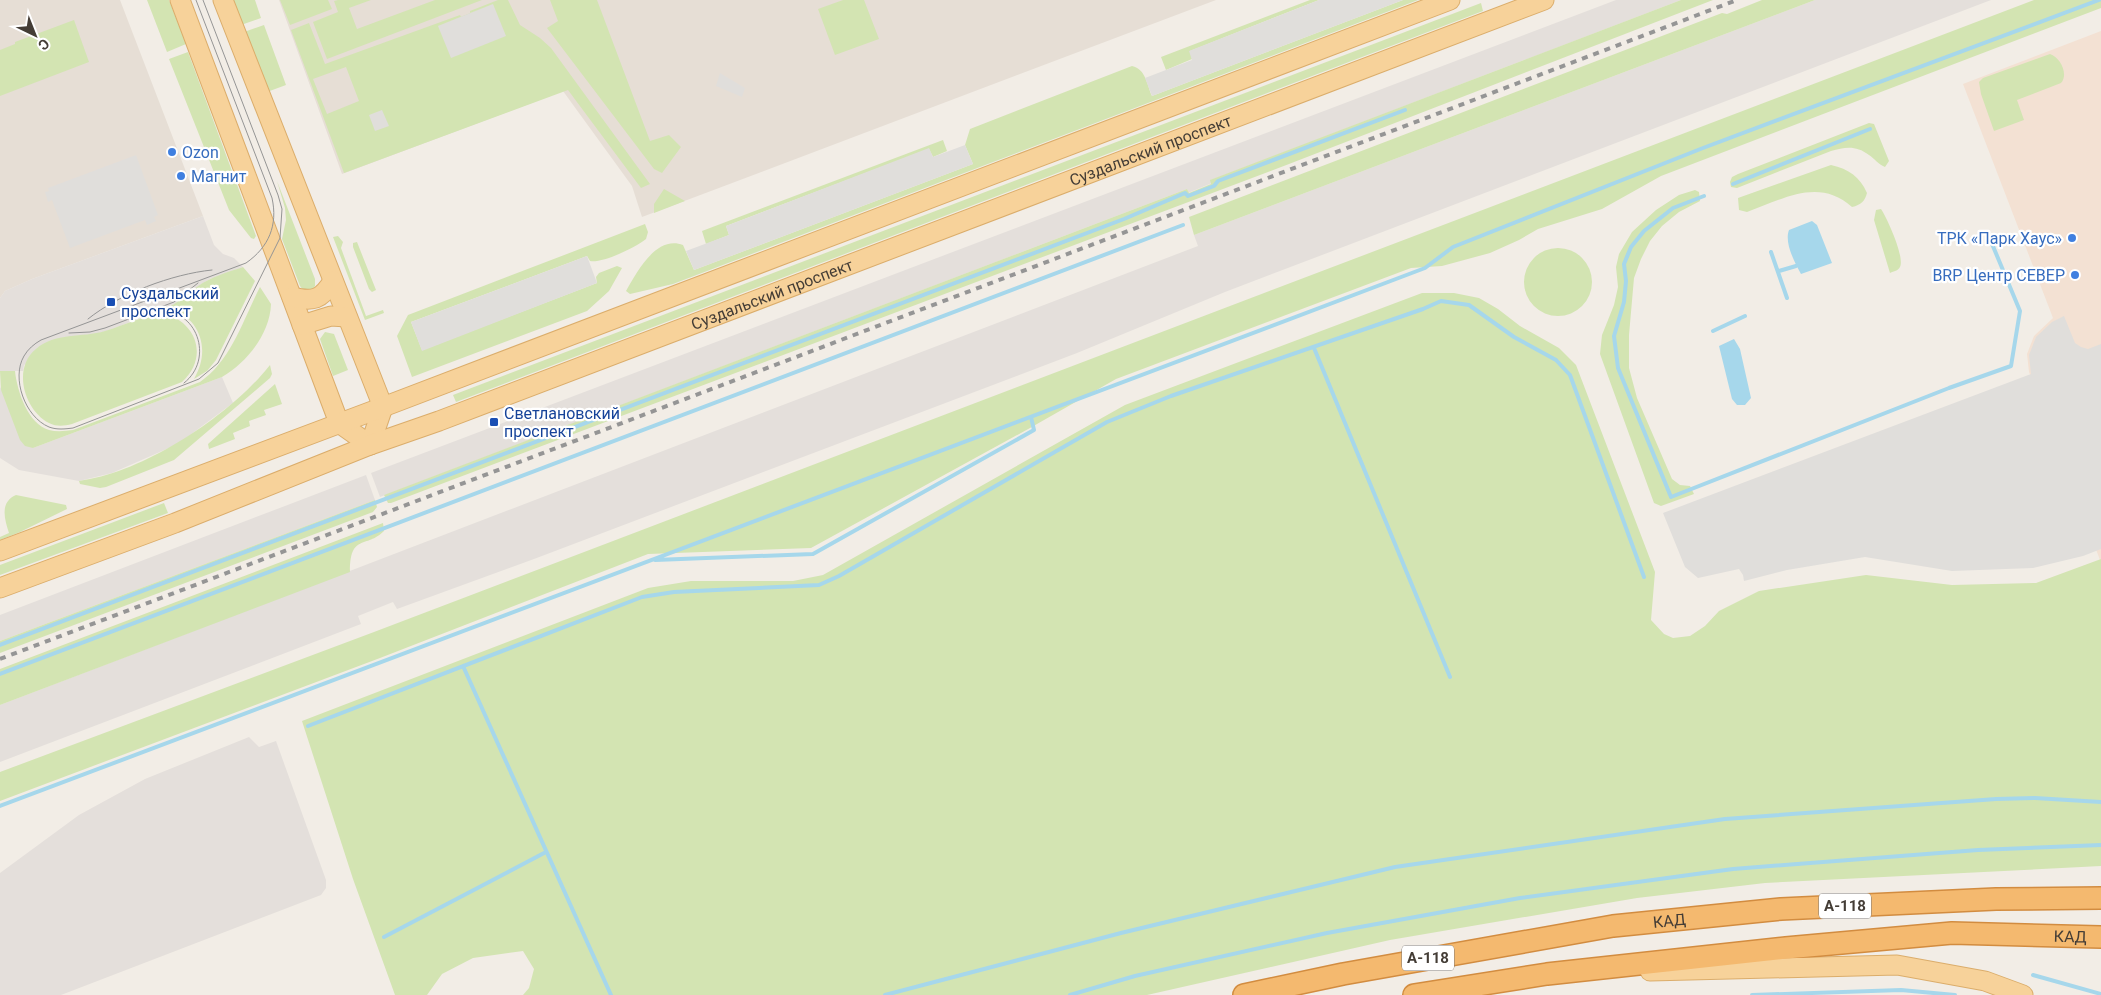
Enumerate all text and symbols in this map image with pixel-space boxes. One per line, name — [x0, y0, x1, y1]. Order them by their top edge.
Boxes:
north arrow — [10, 10, 60, 60]
text: С — [35, 36, 53, 53]
street label: Суздальский проспект — [1067, 111, 1234, 190]
place label: Ozon — [182, 143, 219, 162]
marker: Ozon — [166, 146, 178, 158]
place label: Магнит — [191, 167, 247, 186]
marker: Магнит — [175, 170, 187, 182]
place label: ТРК «Парк Хаус» — [1937, 229, 2062, 248]
marker: ТРК «Парк Хаус» — [2066, 232, 2078, 244]
street label: Суздальский проспект — [688, 255, 856, 334]
place label: BRP Центр СЕВЕР — [1932, 266, 2065, 285]
marker: BRP Центр СЕВЕР — [2069, 269, 2081, 281]
place label: Суздальский проспект — [121, 284, 219, 321]
marker: Суздальский проспект — [105, 296, 117, 308]
place label: Светлановский проспект — [504, 404, 620, 441]
marker: Светлановский проспект — [488, 416, 500, 428]
road number: А-118 — [1819, 894, 1871, 918]
street label: КАД — [1652, 910, 1687, 932]
street label: КАД — [2054, 927, 2087, 947]
road number: А-118 — [1402, 946, 1454, 970]

